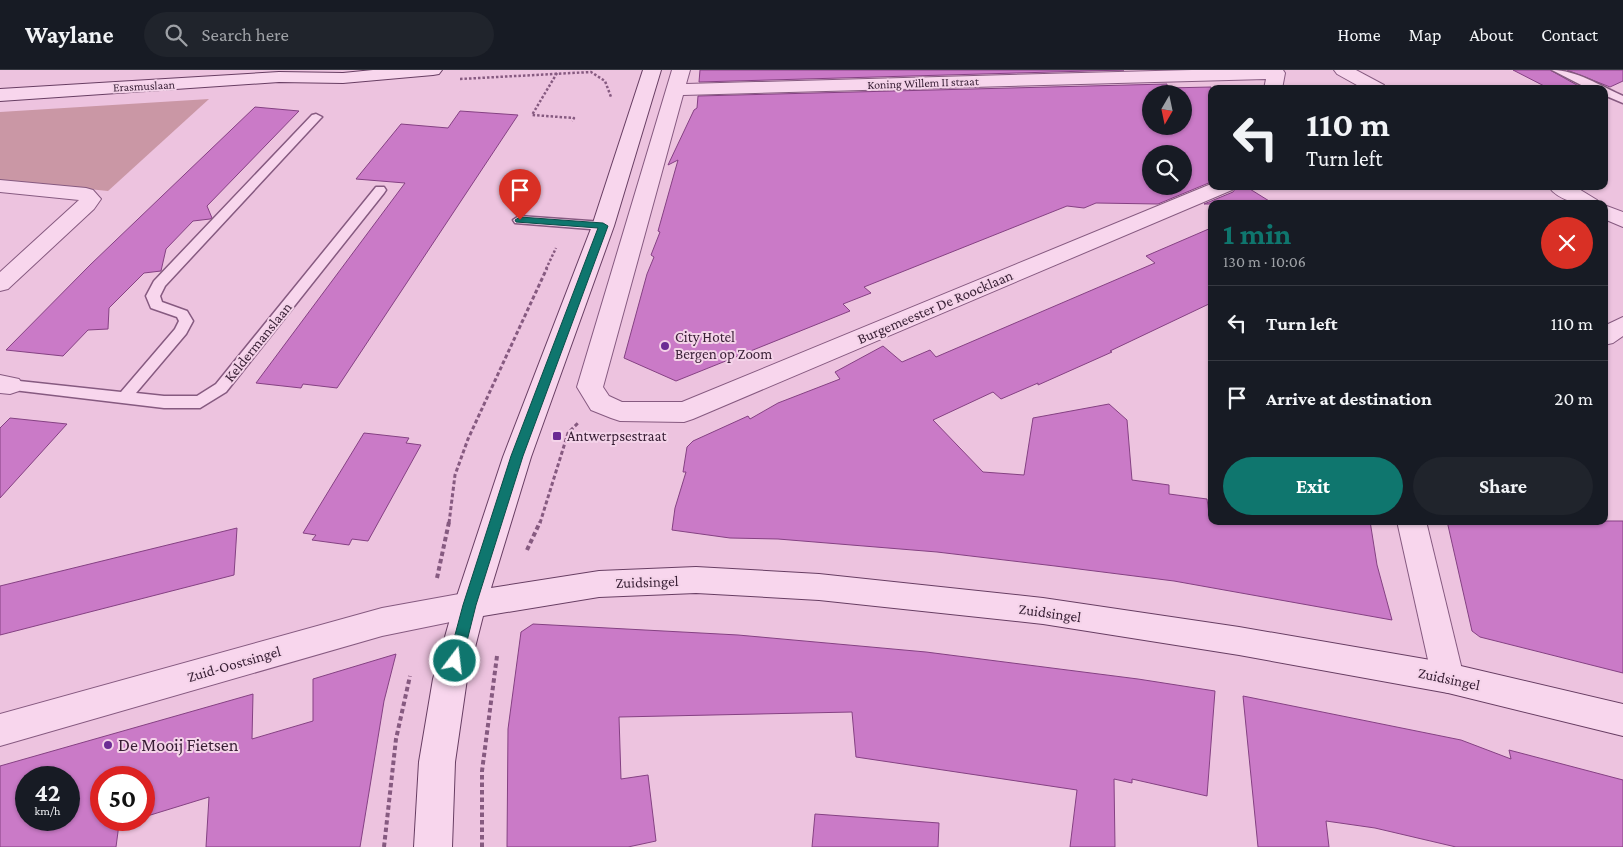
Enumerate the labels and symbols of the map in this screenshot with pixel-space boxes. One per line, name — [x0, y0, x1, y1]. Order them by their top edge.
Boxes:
street label: Koning Willem II straat — [867, 74, 980, 92]
street label: Erasmuslaan — [113, 77, 176, 95]
north arrow — [1142, 85, 1192, 135]
pin — [499, 169, 541, 220]
street label: Burgemeester De Roocklaan — [855, 267, 1016, 348]
street label: Keldermanslaan — [221, 299, 295, 385]
place label: City Hotel Bergen op Zoom — [675, 329, 772, 363]
marker: City Hotel Bergen op Zoom — [659, 340, 671, 352]
place label: Antwerpsestraat — [567, 428, 667, 445]
marker: Antwerpsestraat — [551, 430, 563, 442]
street label: Zuidsingel — [615, 573, 679, 592]
street label: Zuidsingel — [1018, 601, 1082, 626]
position arrow — [428, 634, 480, 686]
street label: Zuid-Oostsingel — [185, 643, 283, 686]
street label: Zuidsingel — [1416, 665, 1482, 694]
place label: De Mooij Fietsen — [118, 735, 239, 756]
marker: De Mooij Fietsen — [102, 739, 114, 751]
speed limit sign: 50 — [90, 766, 155, 831]

